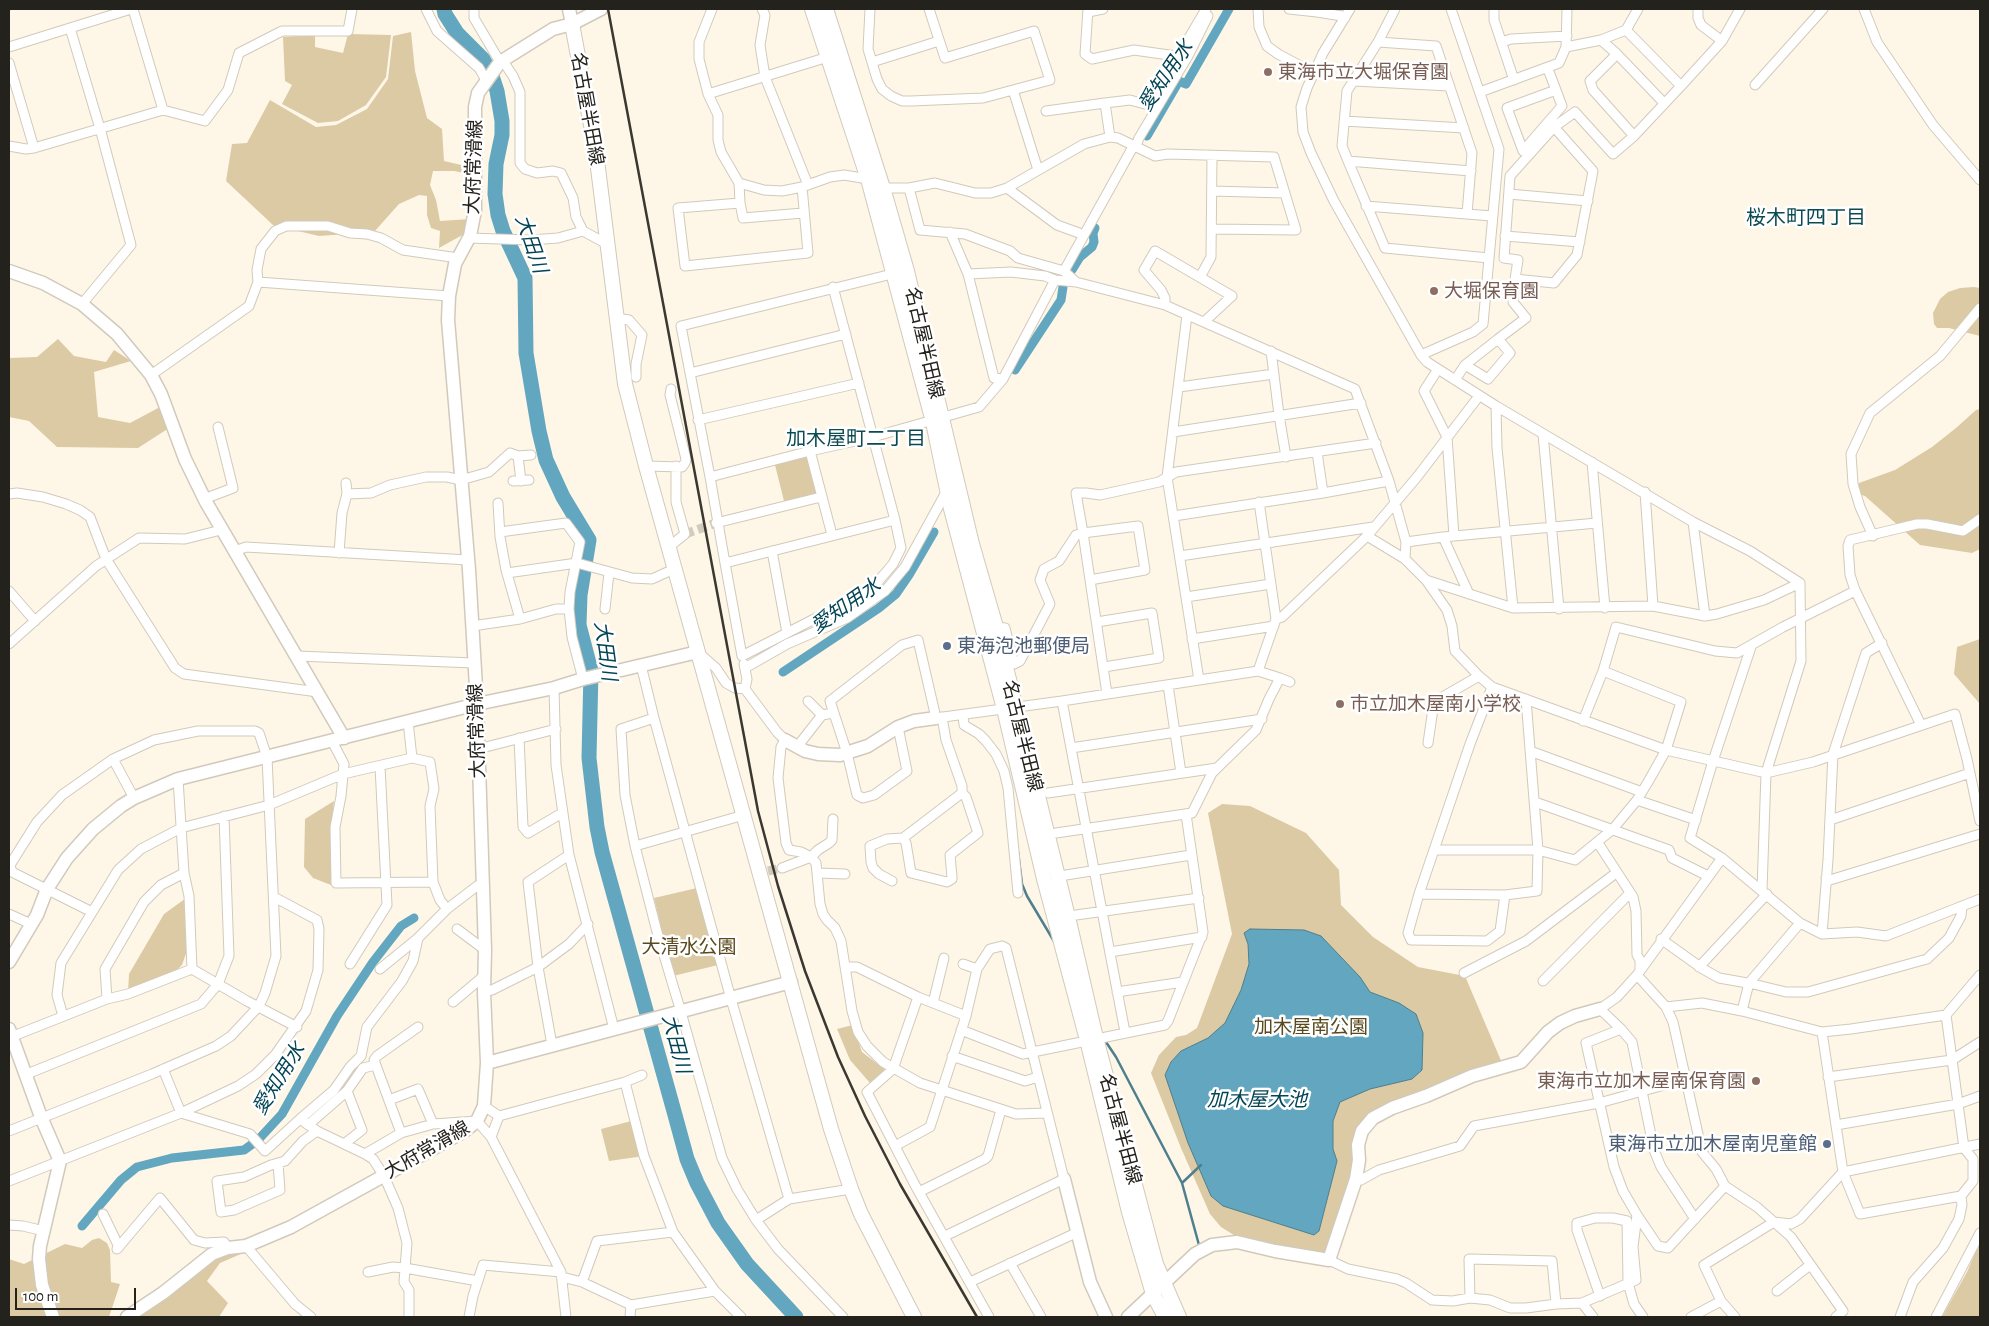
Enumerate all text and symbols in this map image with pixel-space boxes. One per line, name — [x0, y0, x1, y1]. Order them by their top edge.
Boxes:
water label: 愛知用水 — [1134, 36, 1198, 116]
street label: 名古屋半田線 — [566, 51, 608, 167]
place label: 東海市立大堀保育園 — [1278, 61, 1449, 83]
marker: 東海市立大堀保育園 — [1262, 66, 1274, 78]
street label: 大府常滑線 — [461, 119, 487, 215]
district label: 桜木町四丁目 — [1746, 206, 1866, 230]
water label: 大田川 — [510, 212, 552, 276]
place label: 大堀保育園 — [1444, 280, 1539, 302]
street label: 名古屋半田線 — [900, 285, 948, 401]
marker: 大堀保育園 — [1428, 285, 1440, 297]
district label: 加木屋町二丁目 — [786, 427, 926, 451]
water label: 愛知用水 — [806, 573, 886, 639]
water label: 大田川 — [589, 620, 621, 682]
place label: 東海泡池郵便局 — [957, 635, 1090, 657]
marker: 東海泡池郵便局 — [941, 640, 953, 652]
street label: 名古屋半田線 — [997, 678, 1047, 794]
street label: 大府常滑線 — [464, 683, 490, 779]
place label: 市立加木屋南小学校 — [1350, 693, 1521, 715]
marker: 市立加木屋南小学校 — [1334, 698, 1346, 710]
park label: 大清水公園 — [642, 936, 736, 958]
water label: 大田川 — [657, 1012, 695, 1076]
park label: 加木屋南公園 — [1254, 1016, 1368, 1038]
water label: 愛知用水 — [248, 1039, 310, 1119]
place label: 東海市立加木屋南保育園 — [1537, 1070, 1746, 1092]
street label: 名古屋半田線 — [1094, 1071, 1146, 1187]
marker: 東海市立加木屋南保育園 — [1750, 1075, 1762, 1087]
water label: 加木屋大池 — [1207, 1088, 1307, 1112]
street label: 大府常滑線 — [380, 1116, 474, 1184]
place label: 東海市立加木屋南児童館 — [1608, 1133, 1817, 1155]
marker: 東海市立加木屋南児童館 — [1821, 1138, 1833, 1150]
scale bar — [18, 1278, 139, 1310]
text: 100 m — [23, 1289, 58, 1304]

